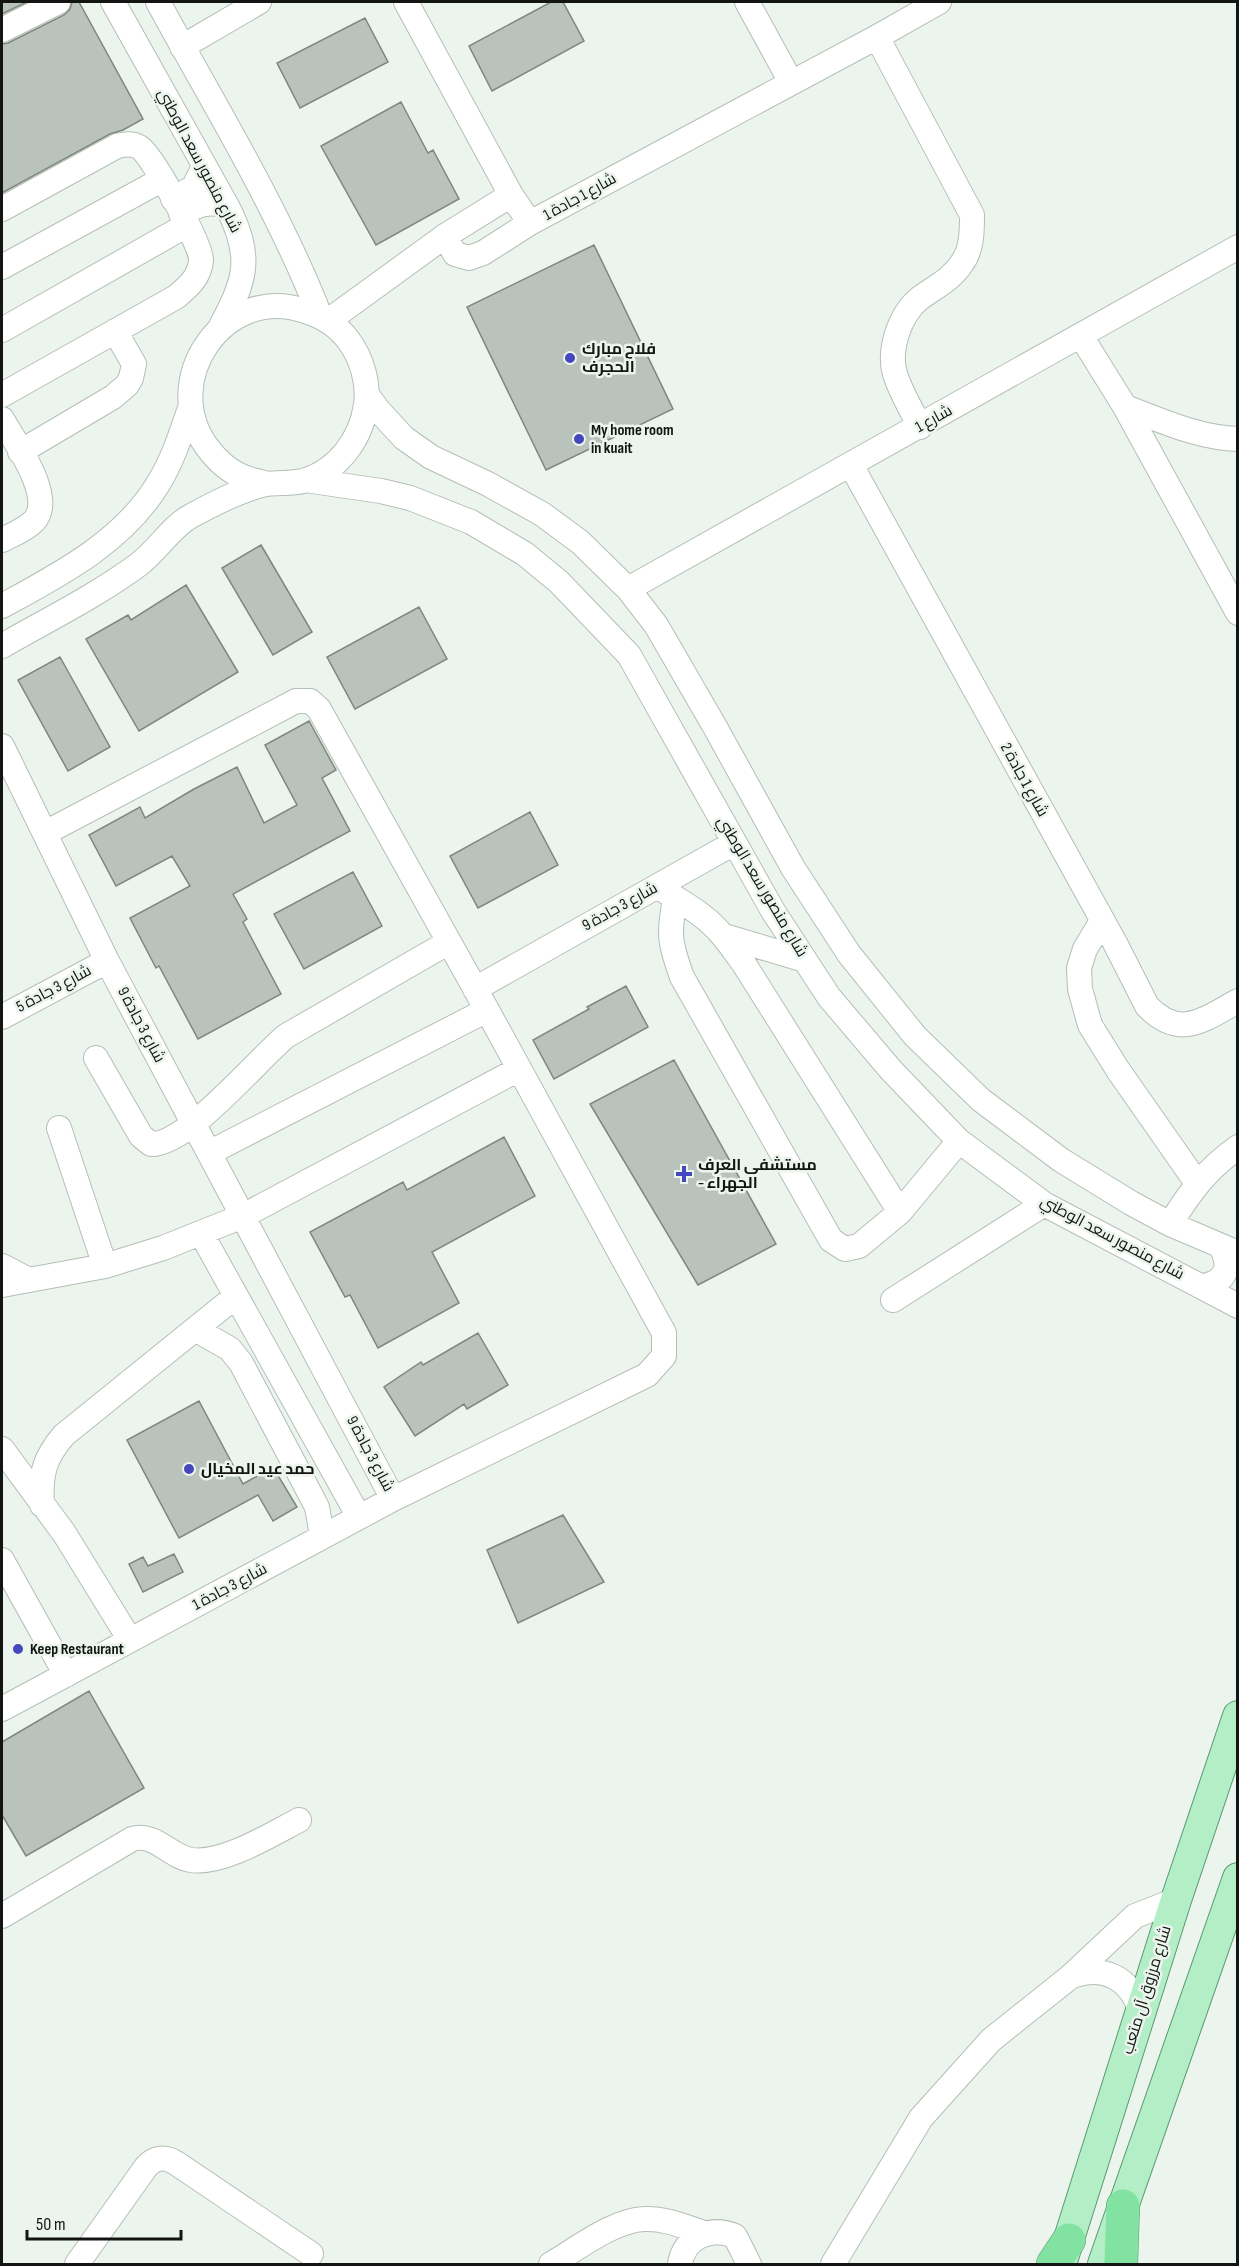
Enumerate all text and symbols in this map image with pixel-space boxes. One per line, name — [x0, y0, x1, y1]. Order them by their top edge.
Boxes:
street label: شارع منصور سعد الوطني — [150, 86, 245, 238]
street label: شارع 1 جادة 1 — [540, 169, 620, 226]
place label: فلاح مبارك الحجرف — [582, 340, 656, 377]
marker: فلاح مبارك الحجرف — [563, 351, 577, 365]
street label: شارع 1 — [912, 401, 956, 438]
place label: My home room in kuait — [591, 421, 674, 458]
marker: My home room in kuait — [572, 432, 586, 446]
street label: شارع 1 جادة 2 — [995, 740, 1052, 821]
street label: شارع منصور سعد الوطني — [710, 813, 811, 962]
street label: شارع 3 جادة 9 — [579, 879, 661, 936]
street label: شارع 3 جادة 5 — [13, 961, 95, 1018]
street label: شارع 3 جادة 9 — [112, 984, 169, 1067]
place label: مستشفى العرف - الجهراء — [698, 1156, 817, 1193]
marker: مستشفى العرف - الجهراء — [675, 1165, 693, 1183]
street label: شارع منصور سعد الوطني — [1035, 1192, 1187, 1287]
street label: شارع 3 جادة 9 — [341, 1413, 398, 1496]
place label: حمد عيد المخيال — [201, 1460, 314, 1479]
marker: حمد عيد المخيال — [182, 1462, 196, 1476]
street label: شارع 3 جادة 1 — [189, 1559, 271, 1615]
place label: Keep Restaurant — [30, 1640, 124, 1659]
marker: Keep Restaurant — [11, 1642, 25, 1656]
street label: شارع مرزوق آل متعب — [1118, 1923, 1177, 2057]
scale bar — [27, 2203, 182, 2241]
text: 50 m — [36, 2214, 66, 2235]

